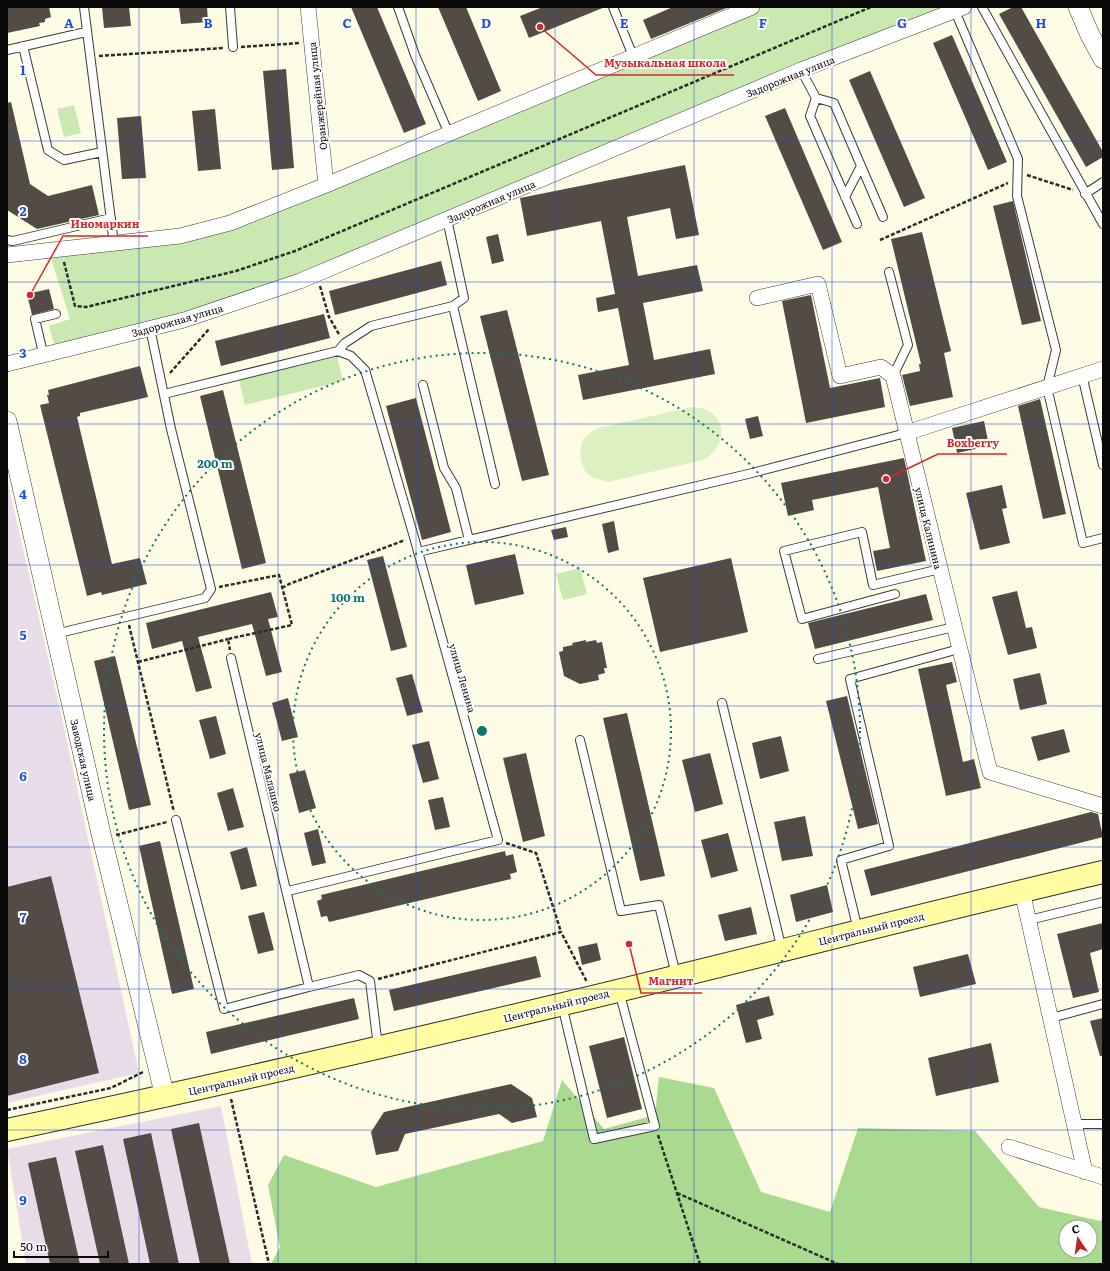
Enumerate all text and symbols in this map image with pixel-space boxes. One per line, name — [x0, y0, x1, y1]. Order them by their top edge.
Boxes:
text: A — [64, 13, 74, 32]
text: B — [204, 13, 213, 32]
text: C — [342, 13, 352, 32]
text: D — [481, 13, 491, 32]
text: E — [620, 13, 629, 32]
text: F — [759, 13, 767, 32]
text: G — [897, 13, 907, 32]
text: H — [1036, 13, 1047, 32]
street label: Оранжерейная улица — [304, 41, 330, 151]
street label: Задорожная улица — [743, 51, 837, 101]
callout: Музыкальная школа — [596, 52, 734, 75]
text: Музыкальная школа — [604, 54, 727, 70]
text: 1 — [20, 60, 26, 79]
street label: Задорожная улица — [445, 175, 538, 226]
text: 2 — [20, 201, 27, 220]
callout: Иномаркин — [63, 213, 148, 236]
text: Иномаркин — [71, 215, 140, 231]
street label: Задорожная улица — [130, 300, 225, 340]
text: 3 — [19, 343, 27, 362]
callout: Boxberry — [938, 431, 1007, 454]
text: Boxberry — [947, 434, 1000, 450]
text: 200 m — [197, 454, 233, 472]
text: 4 — [19, 484, 27, 503]
street label: улица Калинина — [912, 485, 947, 571]
text: 100 m — [331, 588, 365, 606]
text: 5 — [19, 625, 27, 644]
street label: улица Ленина — [446, 642, 480, 715]
street label: Заводская улица — [67, 718, 101, 803]
centre of rings — [475, 724, 489, 738]
street label: улица Малашко — [252, 731, 286, 813]
text: 6 — [19, 766, 27, 785]
text: 7 — [19, 907, 27, 926]
street label: Центральный проезд — [817, 908, 925, 948]
callout: Магнит — [641, 970, 702, 993]
text: Магнит — [648, 972, 694, 988]
street label: Центральный проезд — [502, 985, 610, 1025]
text: 8 — [19, 1049, 27, 1068]
street label: Центральный проезд — [186, 1059, 296, 1099]
text: 9 — [19, 1190, 27, 1209]
north arrow — [1058, 1219, 1098, 1259]
text: С — [1070, 1220, 1081, 1237]
scale bar — [14, 1233, 108, 1259]
text: 50 m — [20, 1237, 47, 1255]

